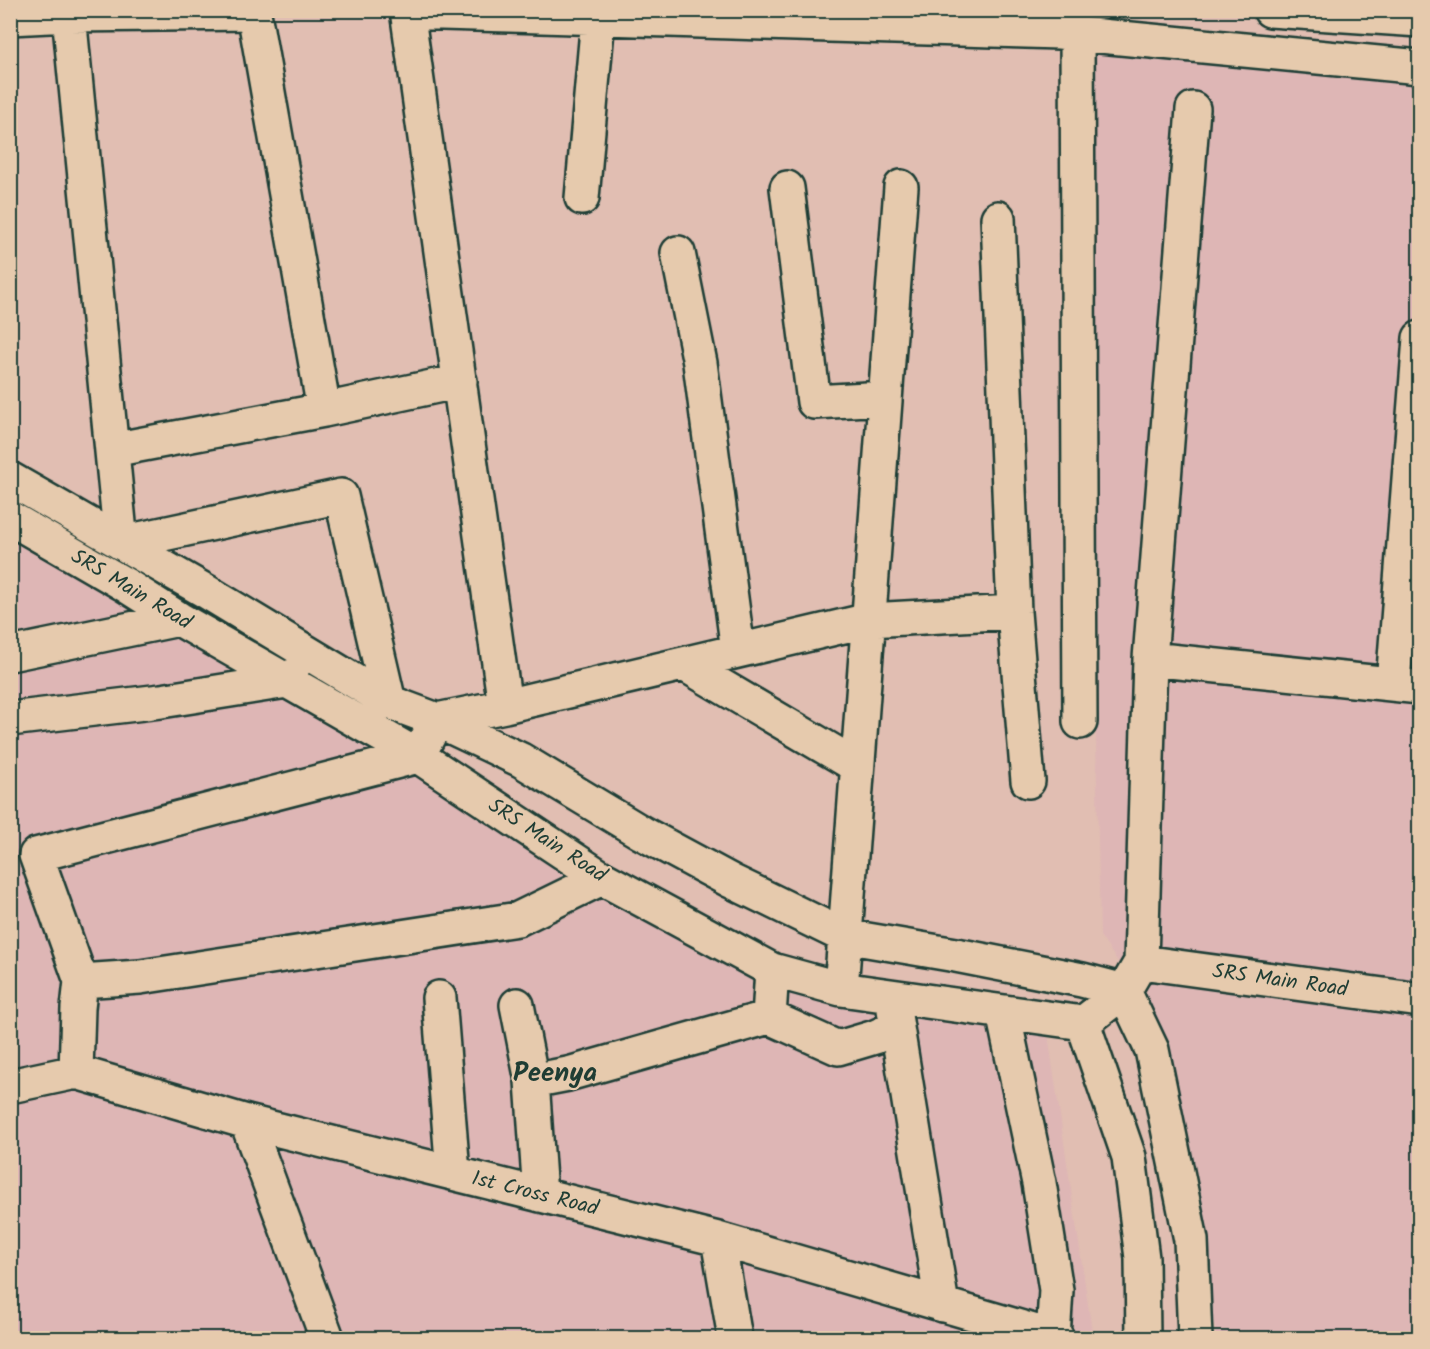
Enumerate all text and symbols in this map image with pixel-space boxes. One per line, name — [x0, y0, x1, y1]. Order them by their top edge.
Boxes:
street label: SRS Main Road — [64, 541, 198, 639]
street label: SRS Main Road — [481, 790, 614, 892]
street label: SRS Main Road — [1210, 955, 1350, 1007]
district label: Peenya — [513, 1052, 597, 1095]
street label: 1st Cross Road — [468, 1162, 602, 1226]

